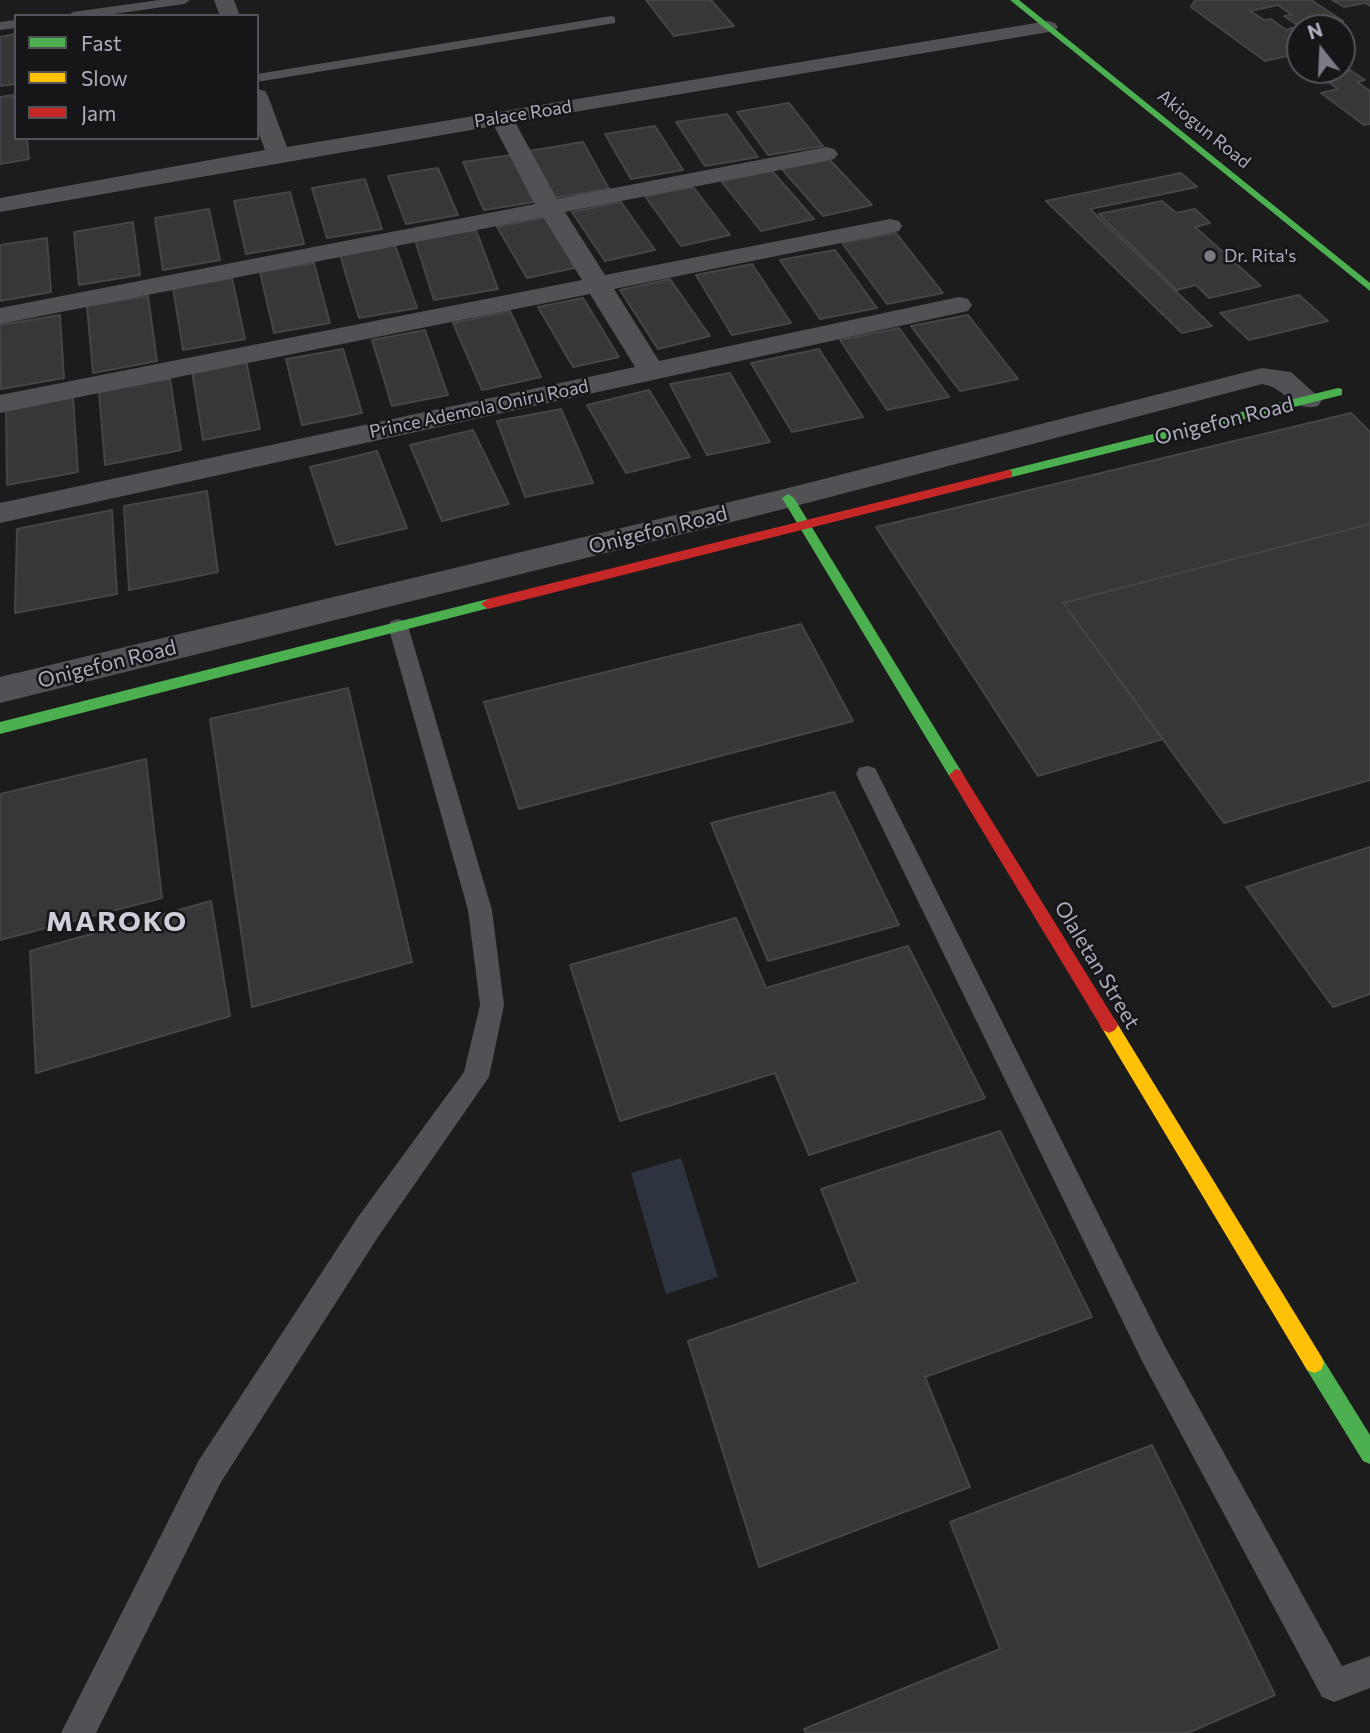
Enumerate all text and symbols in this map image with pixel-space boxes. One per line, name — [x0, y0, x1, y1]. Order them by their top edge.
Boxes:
legend — [14, 14, 259, 140]
north arrow — [1286, 14, 1356, 84]
text: N — [1305, 17, 1325, 44]
text: Fast — [81, 30, 122, 55]
text: Slow — [81, 65, 128, 90]
street label: Akiogun Road — [1153, 85, 1255, 173]
street label: Palace Road — [473, 96, 573, 132]
text: Jam — [81, 100, 116, 125]
place label: Dr. Rita's — [1224, 245, 1297, 267]
marker: Dr. Rita's — [1202, 248, 1218, 264]
street label: Prince Ademola Oniru Road — [367, 375, 591, 443]
street label: Onigefon Road — [1152, 392, 1296, 450]
street label: Onigefon Road — [586, 501, 730, 559]
street label: Onigefon Road — [35, 635, 179, 693]
street label: Olaletan Street — [1049, 896, 1145, 1034]
district label: MAROKO — [47, 905, 187, 939]

